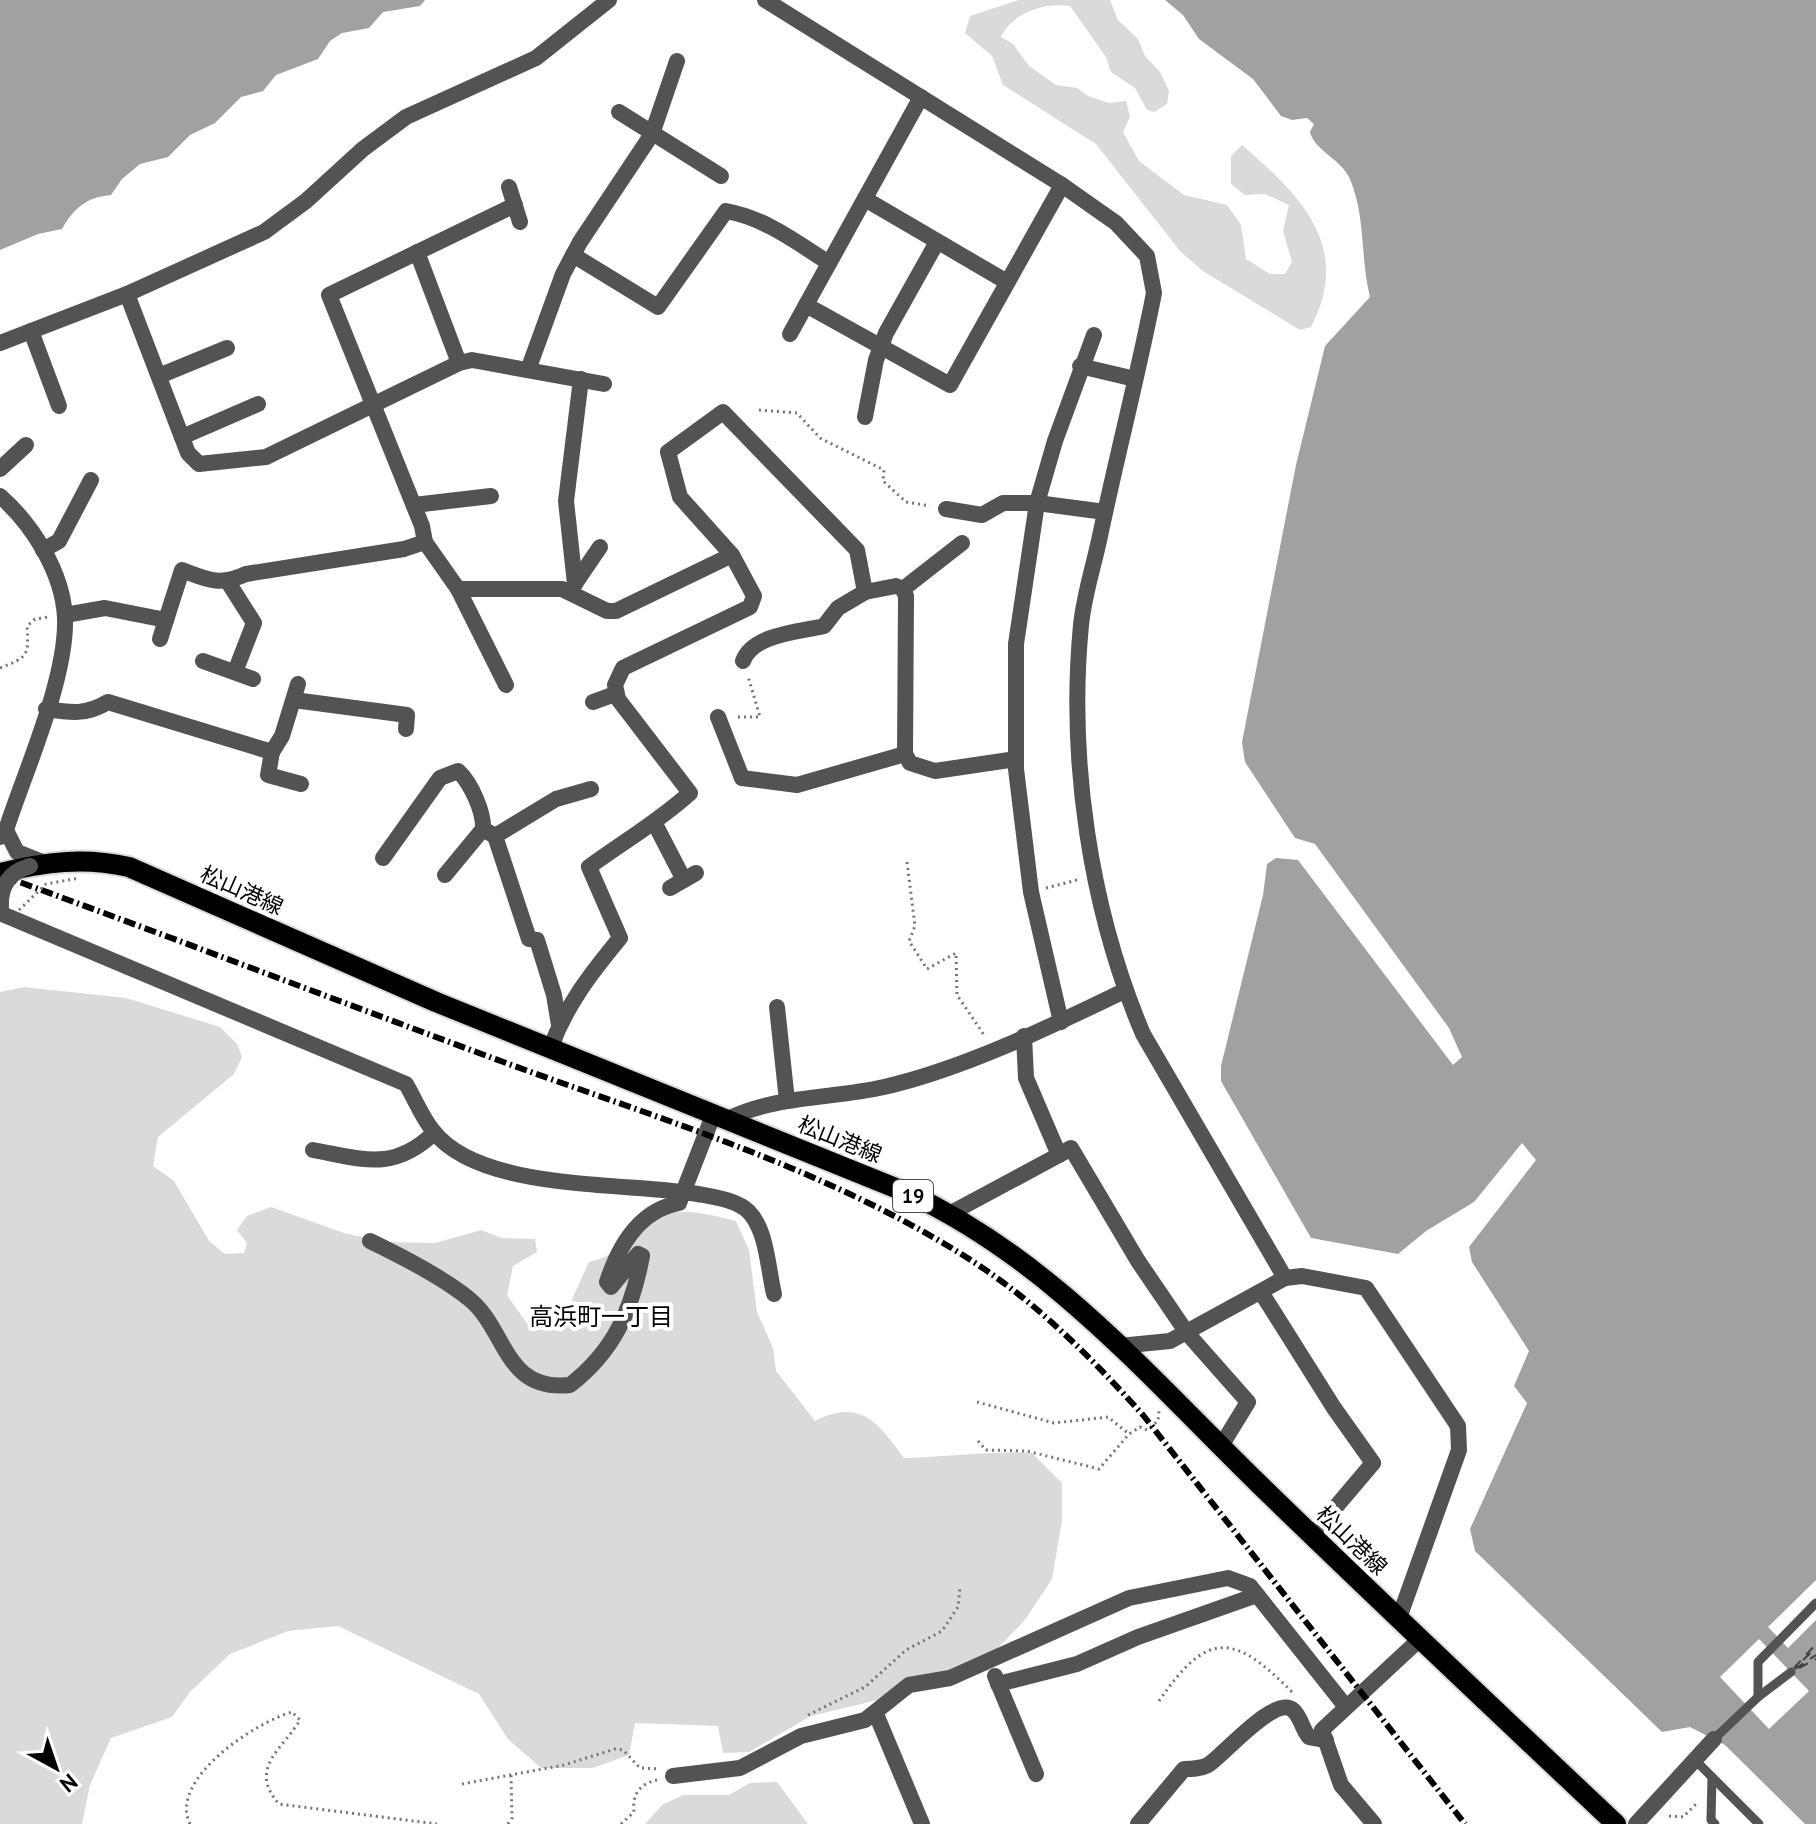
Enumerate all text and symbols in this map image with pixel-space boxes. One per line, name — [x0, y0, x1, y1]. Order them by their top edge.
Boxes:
street label: 松山港線 — [196, 859, 288, 921]
street label: 松山港線 — [794, 1110, 886, 1168]
road number: 19 — [893, 1180, 933, 1212]
district label: 高浜町一丁目 — [529, 1301, 673, 1332]
street label: 松山港線 — [1311, 1499, 1393, 1581]
north arrow — [16, 1728, 96, 1808]
text: N — [54, 1768, 83, 1799]

